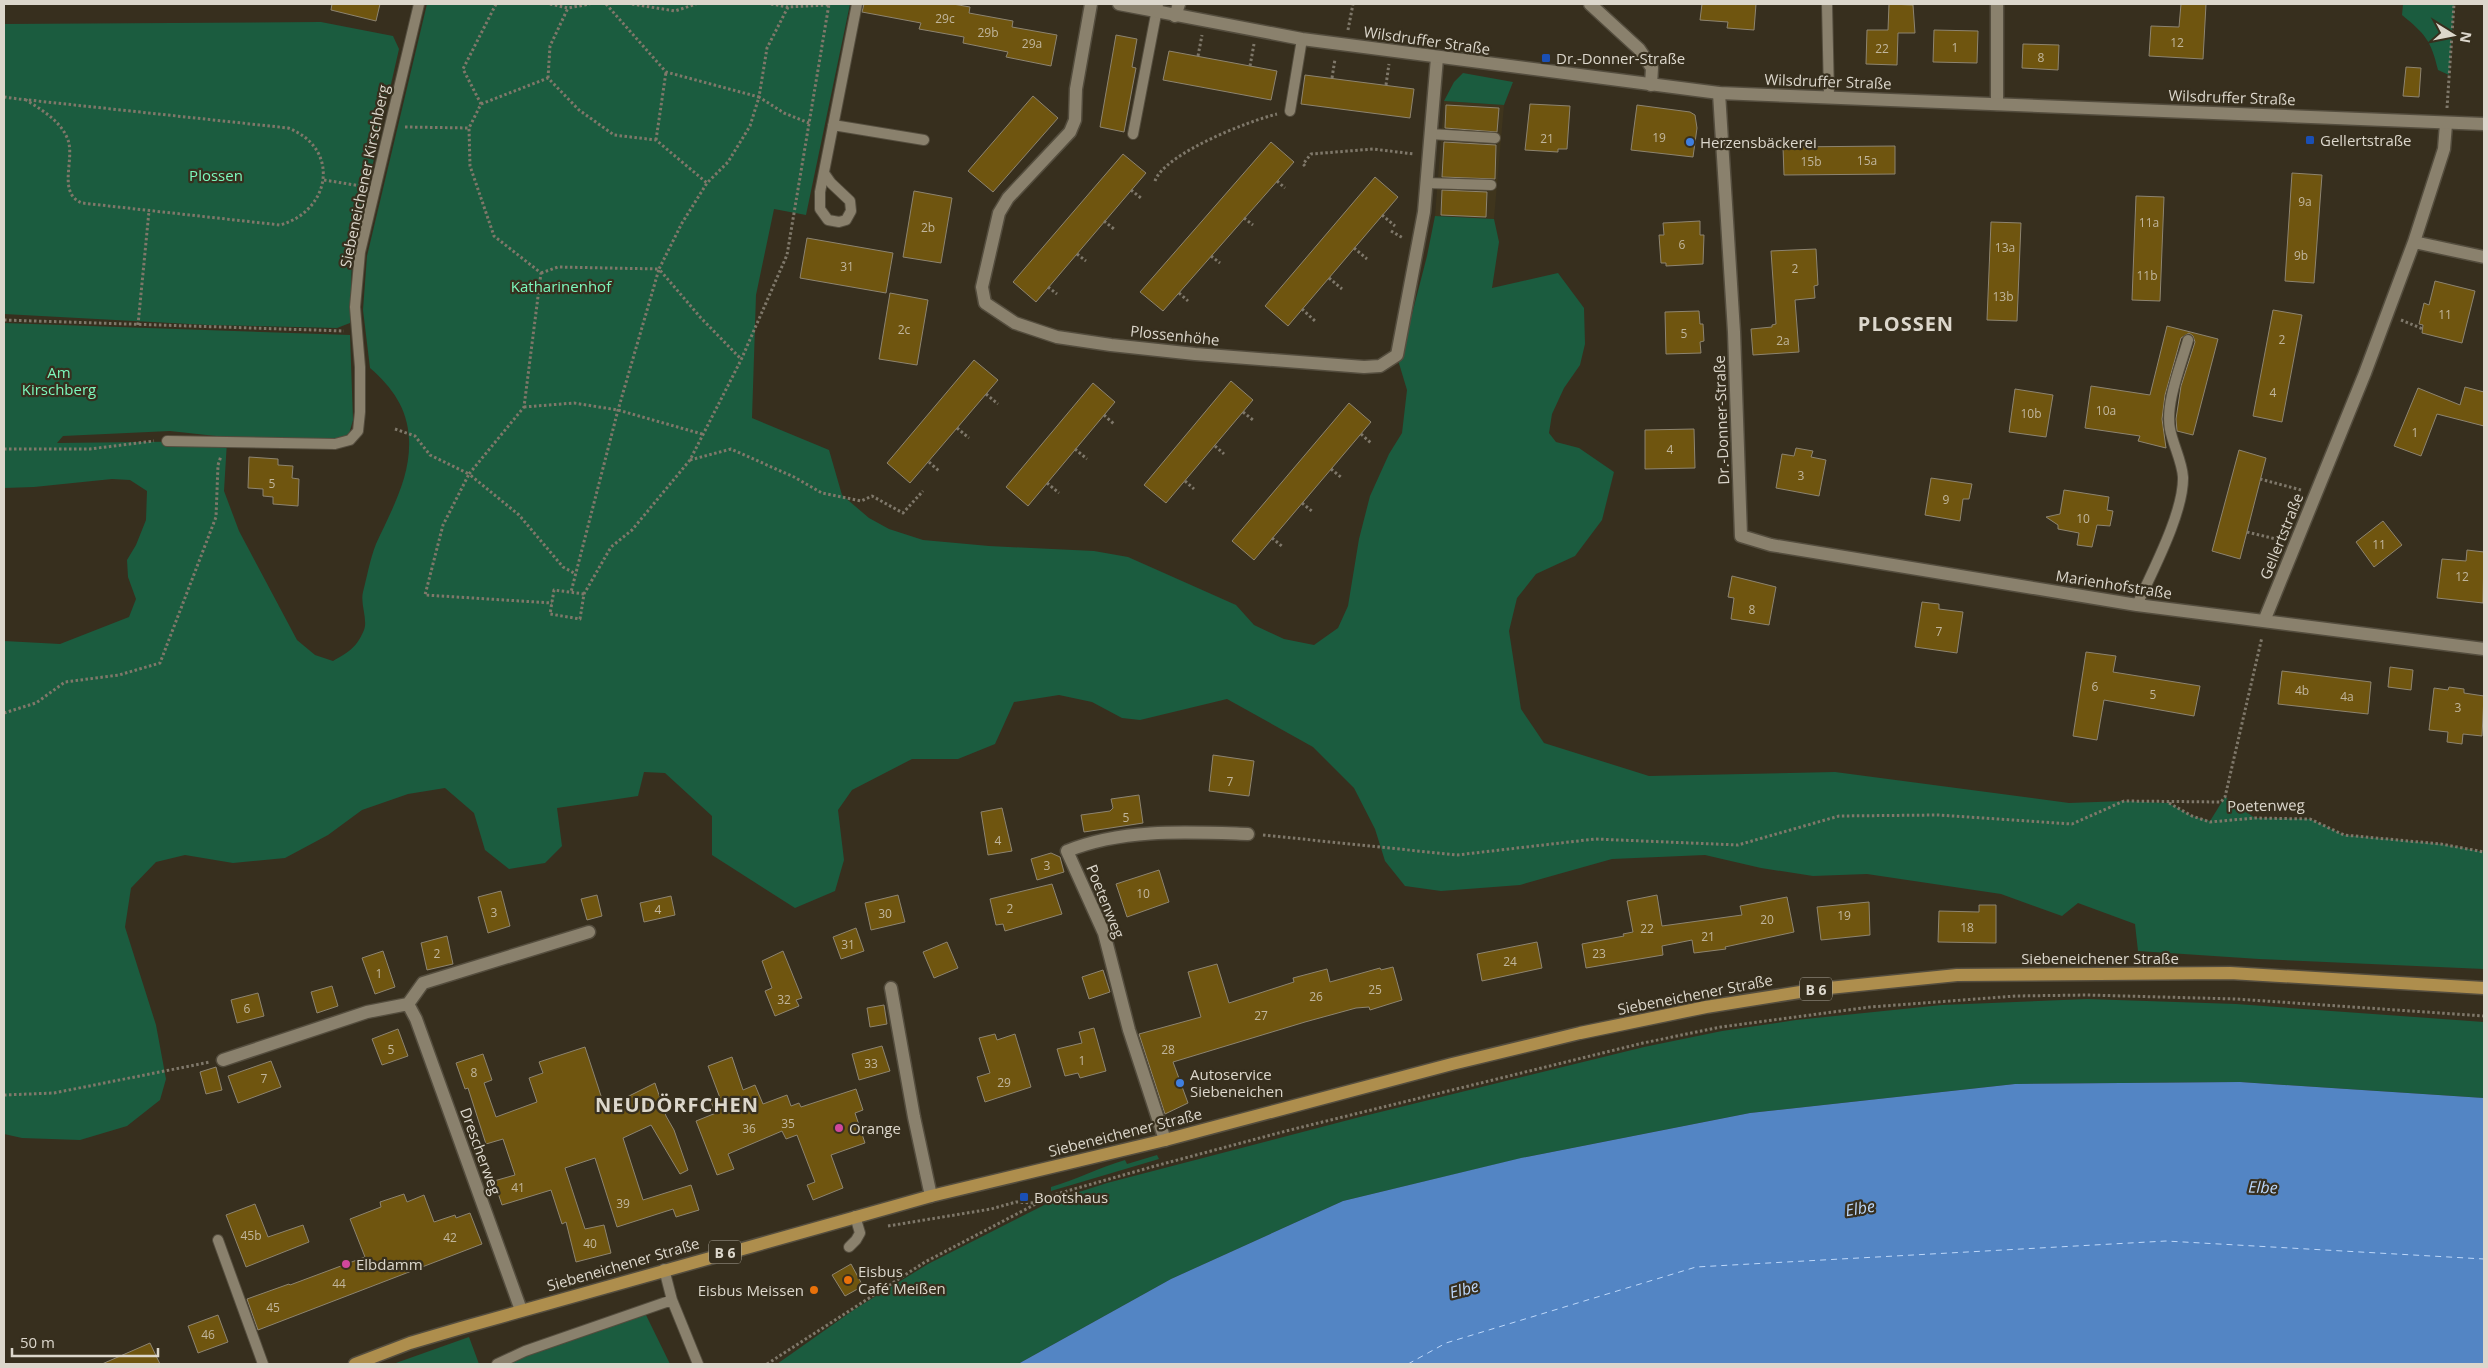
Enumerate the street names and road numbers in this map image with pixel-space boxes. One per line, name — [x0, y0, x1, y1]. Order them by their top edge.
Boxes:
street label: Wilsdruffer Straße — [1363, 21, 1491, 59]
street label: Wilsdruffer Straße — [1764, 69, 1892, 93]
street label: Siebeneichener Kirschberg — [335, 83, 393, 269]
street label: Wilsdruffer Straße — [2168, 85, 2296, 109]
street label: Plossenhöhe — [1129, 320, 1221, 350]
street label: Dr.-Donner-Straße — [1709, 355, 1733, 485]
street label: Gellertstraße — [2255, 490, 2307, 582]
street label: Marienhofstraße — [2054, 565, 2174, 603]
street label: Poetenweg — [2227, 794, 2305, 816]
street label: Poetenweg — [1082, 861, 1130, 941]
street label: Siebeneichener Straße — [2021, 948, 2179, 968]
street label: Siebeneichener Straße — [1616, 969, 1774, 1019]
road number: B 6 — [1800, 978, 1832, 1001]
street label: Siebeneichener Straße — [1046, 1103, 1204, 1161]
street label: Drescherweg — [456, 1104, 506, 1198]
street label: Siebeneichener Straße — [544, 1233, 702, 1295]
road number: B 6 — [709, 1240, 741, 1264]

